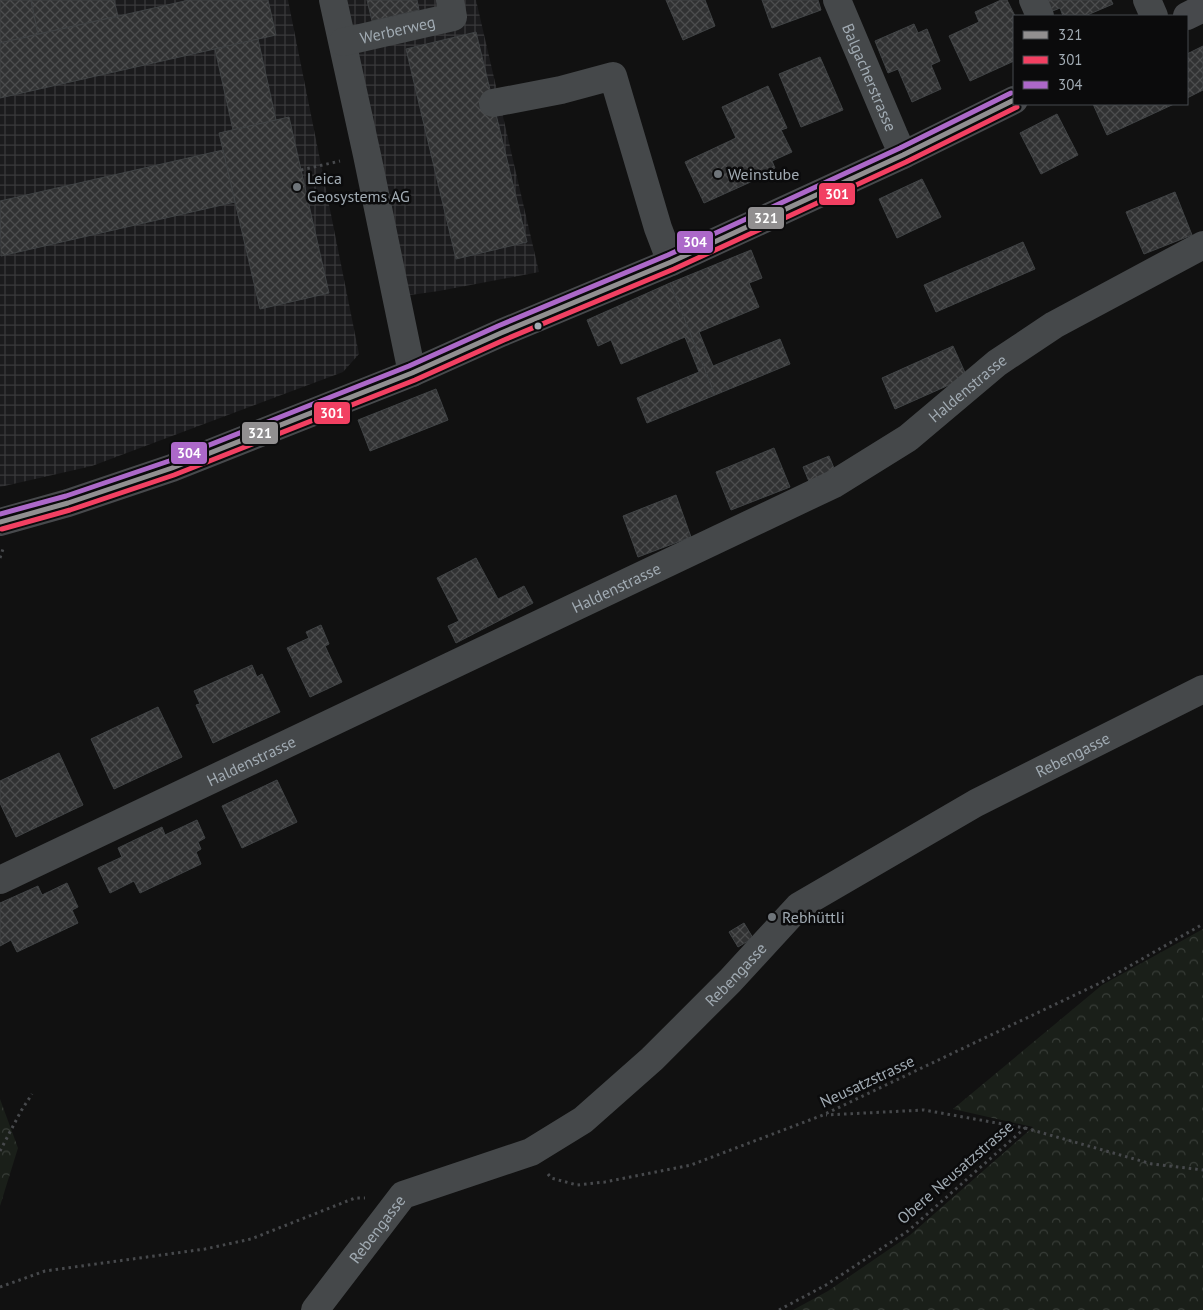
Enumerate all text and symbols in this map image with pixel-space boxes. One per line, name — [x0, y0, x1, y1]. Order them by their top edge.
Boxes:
street label: Werberweg — [358, 11, 437, 48]
legend — [1013, 15, 1188, 105]
street label: Balgacherstrasse — [838, 20, 901, 134]
text: 321 — [1058, 25, 1083, 44]
text: 301 — [1058, 50, 1083, 69]
text: 304 — [1058, 75, 1083, 94]
place label: Weinstube — [728, 164, 799, 184]
place label: Leica Geosystems AG — [307, 168, 410, 206]
marker: Weinstube — [712, 168, 724, 180]
marker: Leica Geosystems AG — [291, 181, 303, 193]
line badge: 301 — [818, 182, 856, 206]
text: 301 — [825, 185, 849, 203]
line badge: 321 — [747, 206, 785, 230]
text: 321 — [754, 209, 778, 227]
line badge: 304 — [676, 230, 714, 254]
text: 304 — [683, 233, 707, 251]
unlabelled marker — [533, 321, 543, 331]
street label: Haldenstrasse — [924, 350, 1010, 427]
line badge: 301 — [313, 401, 351, 425]
text: 301 — [320, 404, 344, 422]
line badge: 321 — [241, 421, 279, 445]
text: 321 — [248, 424, 272, 442]
line badge: 304 — [170, 441, 208, 465]
text: 304 — [177, 444, 201, 462]
street label: Haldenstrasse — [568, 558, 664, 617]
street label: Rebengasse — [1032, 728, 1113, 782]
street label: Haldenstrasse — [203, 731, 299, 790]
place label: Rebhüttli — [782, 907, 845, 927]
marker: Rebhüttli — [766, 911, 778, 923]
street label: Rebengasse — [701, 938, 771, 1010]
street label: Neusatzstrasse — [817, 1050, 917, 1112]
street label: Obere Neusatzstrasse — [893, 1116, 1017, 1228]
street label: Rebengasse — [345, 1191, 409, 1267]

